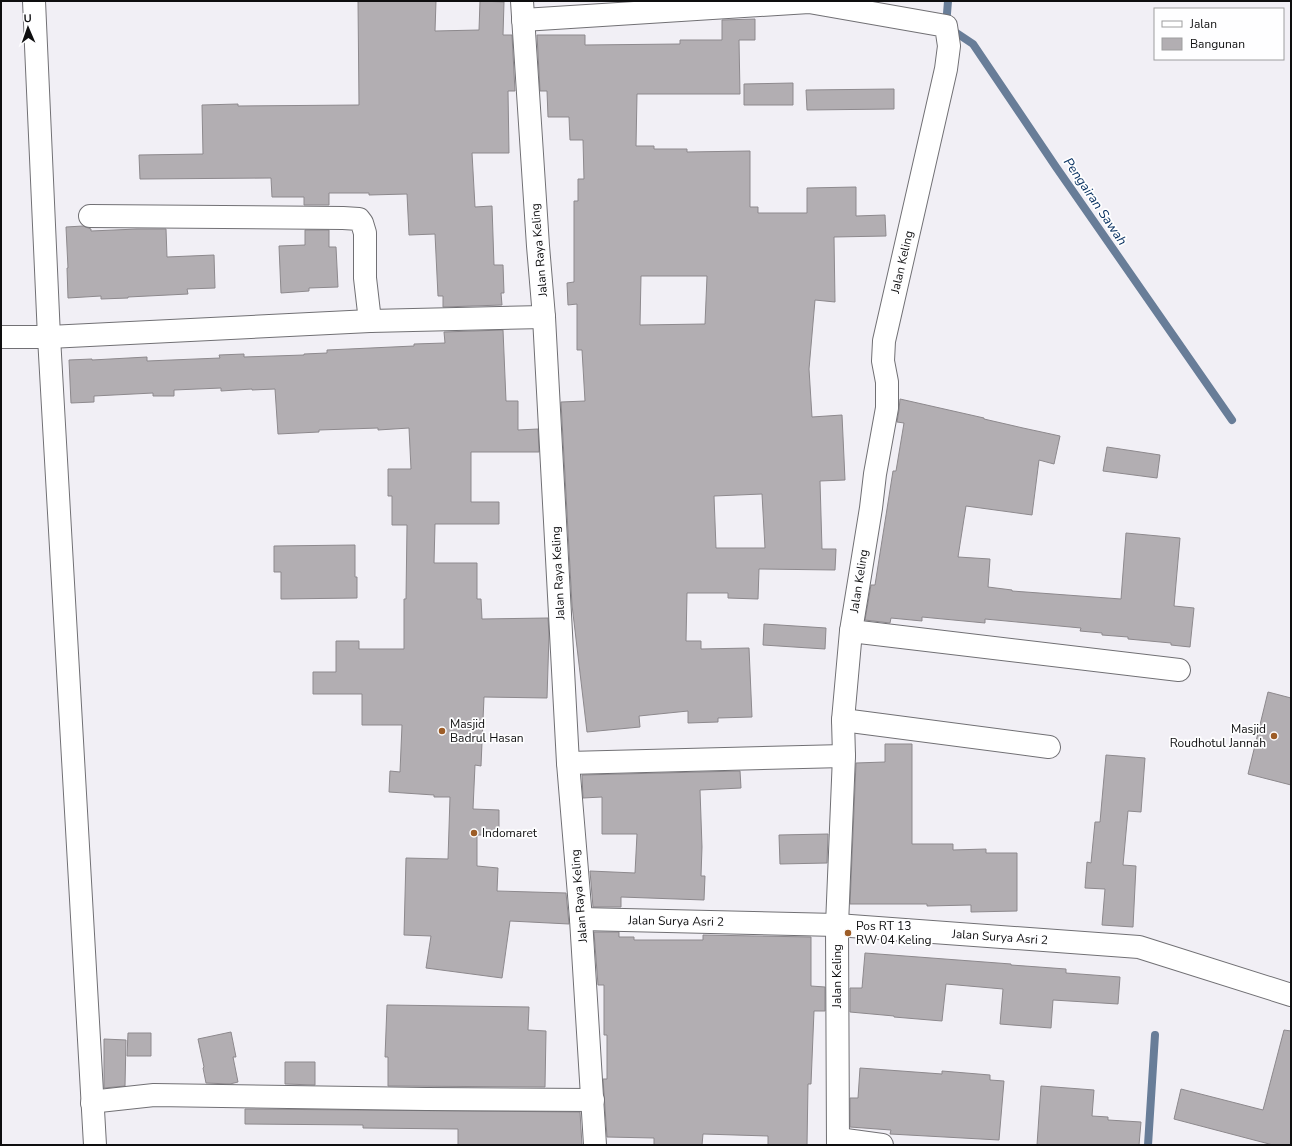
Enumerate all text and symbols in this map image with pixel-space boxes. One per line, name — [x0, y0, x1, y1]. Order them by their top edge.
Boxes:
north arrow — [8, 8, 48, 48]
legend — [1154, 8, 1284, 60]
text: U — [23, 11, 32, 26]
text: Jalan — [1189, 16, 1217, 32]
text: Bangunan — [1190, 36, 1245, 52]
water label: Pengairan Sawah — [1059, 154, 1131, 249]
street label: Jalan Raya Keling — [527, 203, 551, 298]
street label: Jalan Keling — [887, 229, 917, 296]
street label: Jalan Raya Keling — [548, 526, 568, 621]
street label: Jalan Keling — [846, 548, 872, 615]
place label: Masjid Badrul Hasan — [450, 716, 524, 746]
place label: Masjid Roudhotul Jannah — [1170, 721, 1266, 751]
marker: Masjid Badrul Hasan — [437, 726, 447, 736]
marker: Masjid Roudhotul Jannah — [1269, 731, 1279, 741]
place label: Indomaret — [482, 825, 538, 841]
marker: Indomaret — [469, 828, 479, 838]
street label: Jalan Raya Keling — [567, 849, 591, 944]
street label: Jalan Surya Asri 2 — [627, 912, 724, 930]
place label: Pos RT 13 RW 04 Keling — [856, 918, 932, 948]
street label: Jalan Surya Asri 2 — [950, 926, 1049, 948]
marker: Pos RT 13 RW 04 Keling — [843, 928, 853, 938]
street label: Jalan Keling — [829, 944, 845, 1009]

